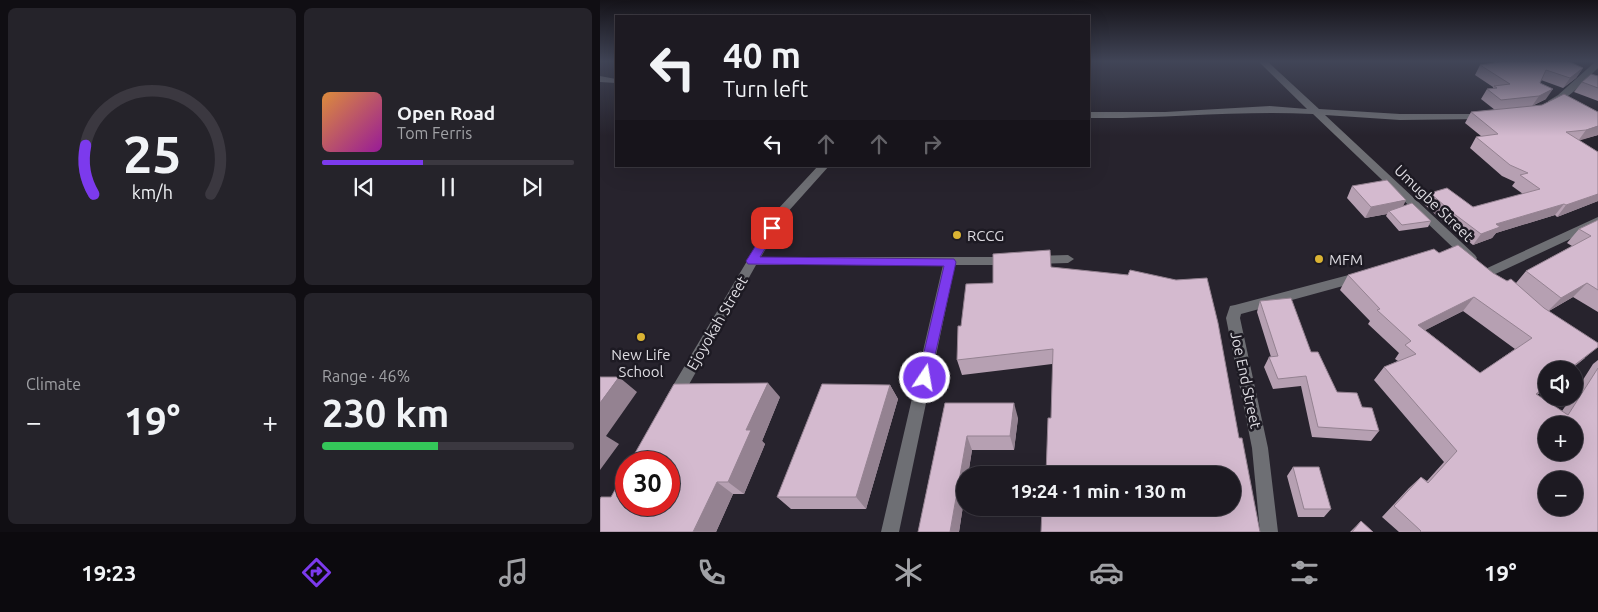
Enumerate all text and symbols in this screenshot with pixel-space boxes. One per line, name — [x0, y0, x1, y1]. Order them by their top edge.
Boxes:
icon: left — [640, 35, 705, 100]
text: 40 m — [723, 35, 801, 75]
text: Turn left — [723, 76, 808, 101]
text: Open Road — [397, 102, 495, 124]
text: Tom Ferris — [397, 124, 472, 142]
text: 25 — [123, 125, 181, 183]
icon: left — [759, 130, 787, 158]
icon: ahead — [812, 130, 840, 158]
icon: ahead — [865, 130, 893, 158]
icon: right — [918, 130, 946, 158]
street label: Umugbe Street — [1391, 161, 1477, 245]
icon: previous — [350, 173, 378, 201]
icon: pause — [434, 173, 462, 201]
icon: next — [518, 173, 546, 201]
text: km/h — [131, 182, 173, 202]
pin — [751, 207, 793, 249]
icon: arrive — [758, 214, 786, 242]
place label: RCCG — [967, 227, 1004, 244]
marker: RCCG — [951, 229, 963, 241]
place label: MFM — [1329, 251, 1363, 268]
marker: MFM — [1313, 253, 1325, 265]
street label: Ejoyokah Street — [683, 273, 751, 373]
street label: Joe End Street — [1227, 330, 1265, 430]
marker: New Life School — [635, 331, 647, 343]
place label: New Life School — [611, 346, 671, 380]
position arrow — [898, 351, 950, 403]
map controls — [1538, 361, 1583, 516]
button: sound — [1538, 361, 1583, 406]
text: Range · 46% — [322, 367, 410, 385]
text: Climate — [26, 375, 81, 393]
text: 230 km — [322, 392, 449, 434]
text: 19° — [124, 400, 180, 442]
text: − — [26, 406, 42, 437]
text: + — [262, 406, 278, 437]
button: + — [1538, 416, 1583, 461]
speed limit sign: 30 — [615, 451, 680, 516]
button: − — [1538, 471, 1583, 516]
text: 19:24 · 1 min · 130 m — [1011, 480, 1186, 502]
icon: directions — [299, 555, 334, 590]
icon: music — [496, 555, 531, 590]
icon: phone — [694, 555, 729, 590]
icon: climate — [891, 555, 926, 590]
icon: car — [1089, 555, 1124, 590]
icon: filters — [1287, 555, 1322, 590]
text: 19:23 — [81, 560, 136, 585]
text: 19° — [1484, 560, 1517, 585]

